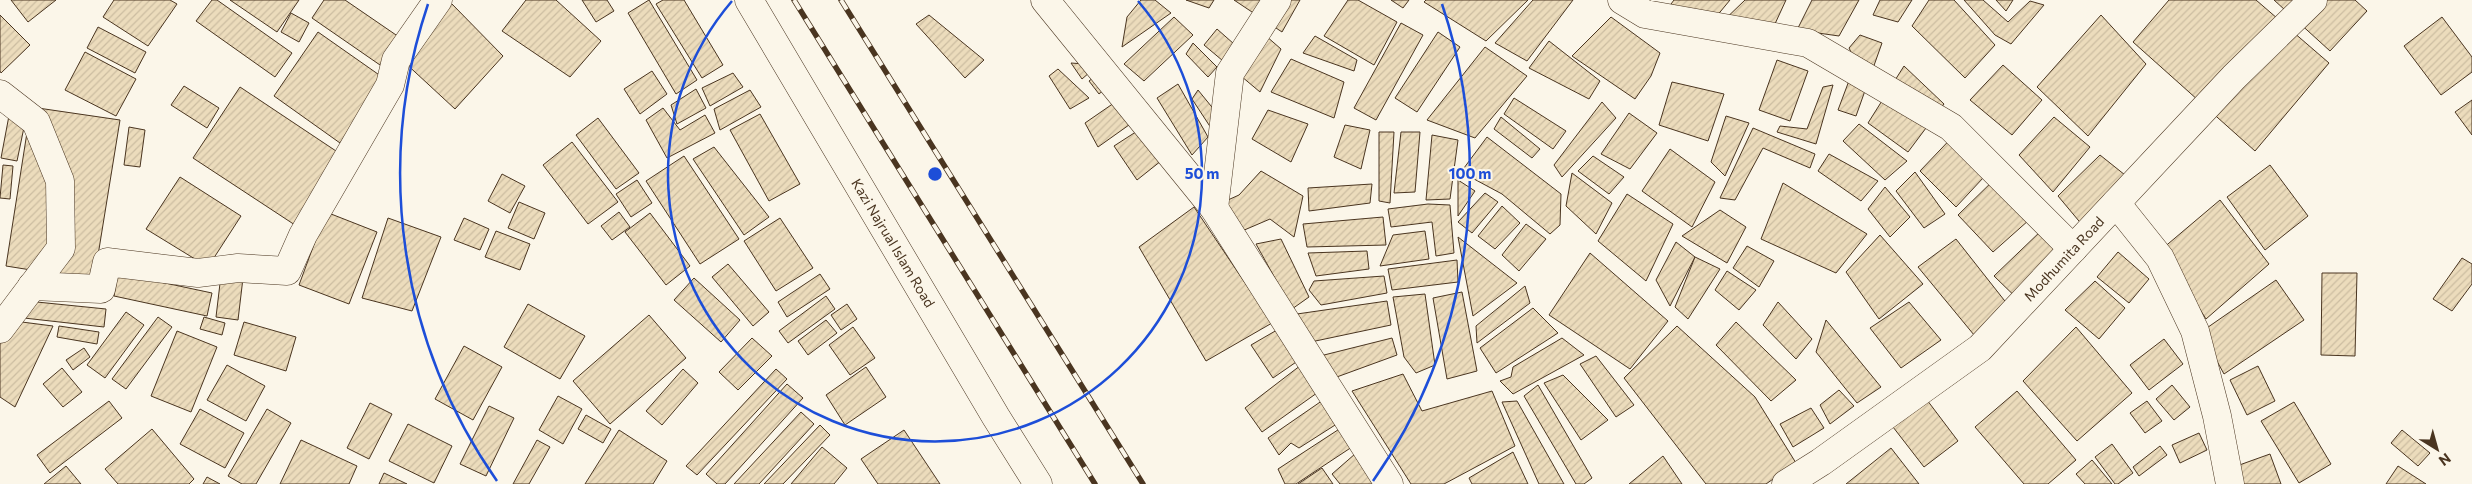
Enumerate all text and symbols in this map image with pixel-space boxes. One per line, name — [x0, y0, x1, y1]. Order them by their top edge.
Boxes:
text: 50 m — [1185, 164, 1219, 182]
text: 100 m — [1449, 164, 1491, 182]
centre of rings — [926, 165, 944, 183]
street label: Kazi Najrual Islam Road — [848, 175, 939, 310]
street label: Modhumita Road — [2020, 213, 2107, 305]
north arrow — [2412, 424, 2462, 474]
text: N — [2436, 450, 2454, 470]

